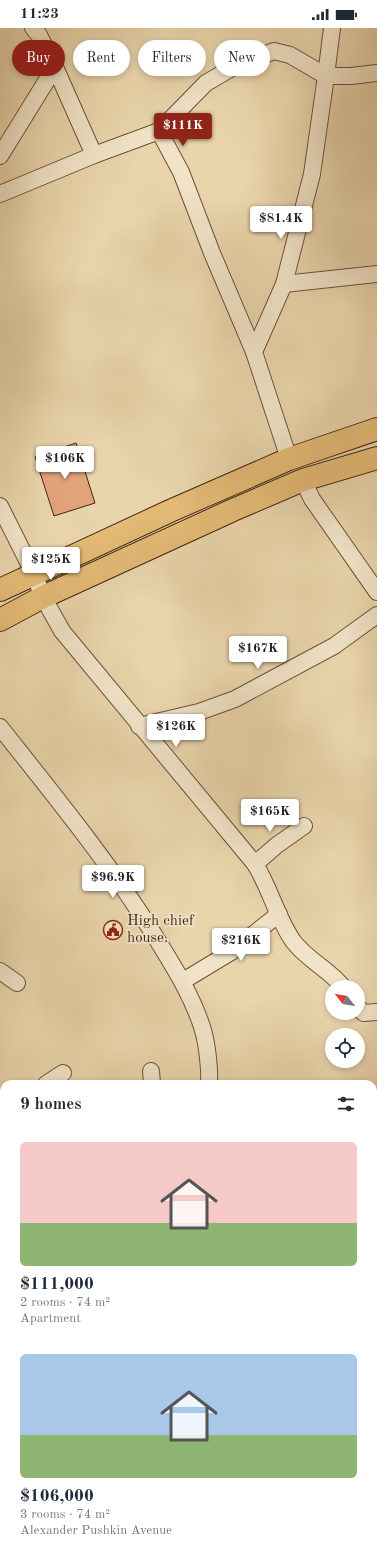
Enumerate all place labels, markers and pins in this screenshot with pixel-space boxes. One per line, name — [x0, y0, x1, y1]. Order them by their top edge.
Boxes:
pin: $111K — [155, 113, 211, 147]
pin: $81.4K — [248, 206, 314, 240]
pin: $106K — [37, 446, 93, 480]
pin: $125K — [23, 547, 79, 581]
pin: $167K — [230, 636, 286, 670]
pin: $126K — [148, 714, 204, 748]
pin: $165K — [242, 799, 298, 833]
pin: $96.9K — [80, 865, 146, 899]
place label: High chief house. — [127, 914, 195, 946]
public building icon: High chief house. — [102, 919, 124, 941]
pin: $216K — [213, 928, 269, 962]

